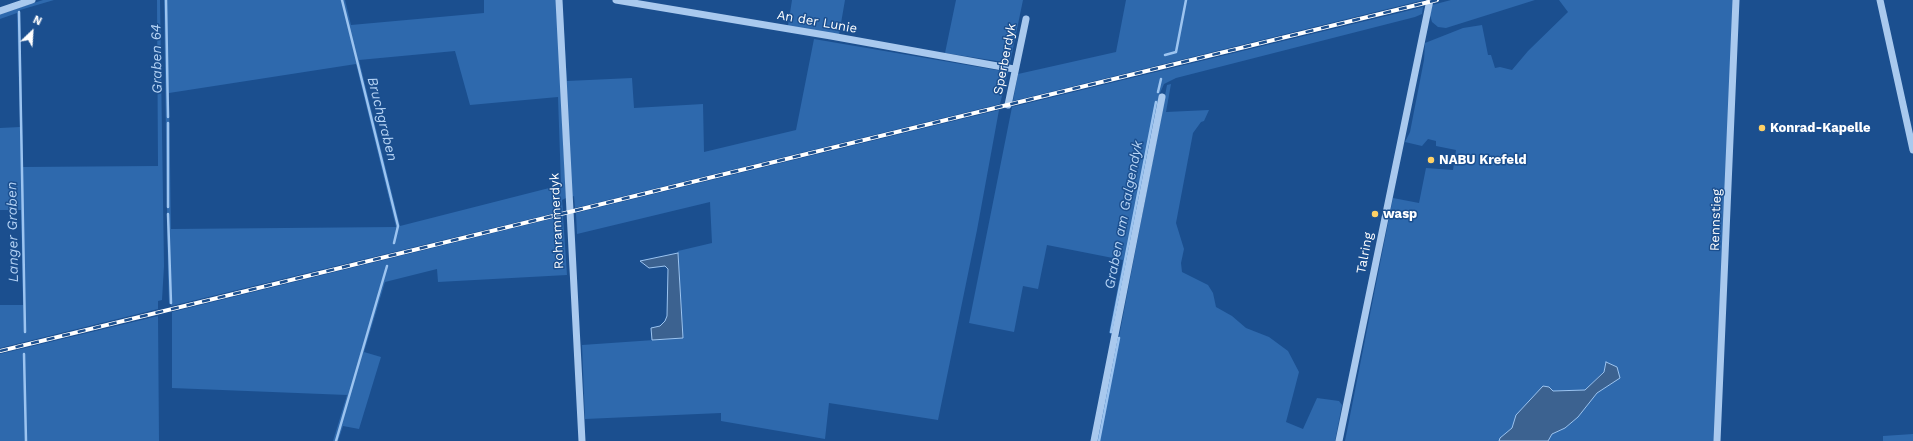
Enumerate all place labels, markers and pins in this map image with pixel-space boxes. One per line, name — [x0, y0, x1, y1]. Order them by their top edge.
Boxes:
place label: Konrad-Kapelle — [1770, 120, 1871, 136]
marker: Konrad-Kapelle — [1757, 123, 1767, 133]
place label: NABU Krefeld — [1439, 152, 1527, 168]
marker: NABU Krefeld — [1426, 155, 1436, 165]
place label: wasp — [1383, 206, 1417, 222]
marker: wasp — [1370, 209, 1380, 219]

